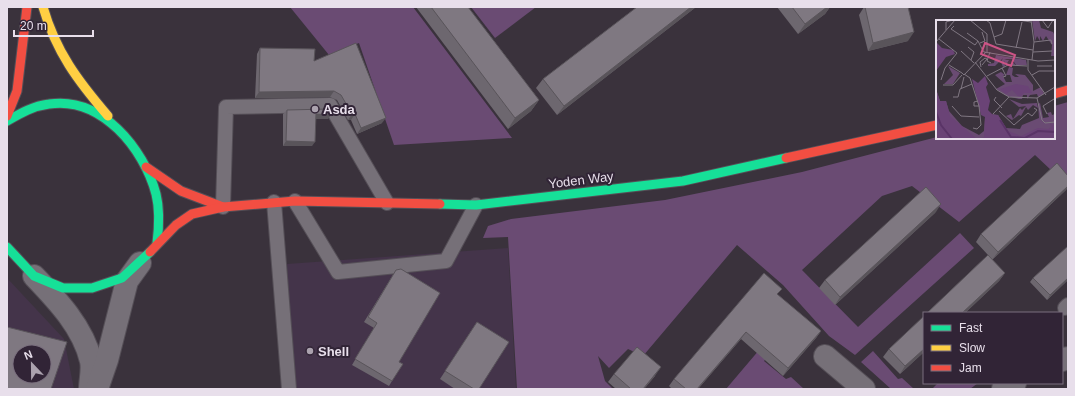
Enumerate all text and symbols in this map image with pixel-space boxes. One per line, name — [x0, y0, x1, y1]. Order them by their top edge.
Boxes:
scale bar — [14, 12, 93, 38]
text: 20 m — [20, 19, 47, 33]
inset map — [936, 20, 1055, 139]
place label: Asda — [323, 102, 356, 117]
marker: Asda — [310, 104, 320, 114]
street label: Yoden Way — [548, 169, 615, 191]
legend — [923, 312, 1063, 384]
text: Fast — [959, 321, 983, 335]
text: Slow — [959, 341, 985, 355]
north arrow — [12, 344, 52, 384]
place label: Shell — [318, 344, 349, 359]
marker: Shell — [305, 346, 315, 356]
text: N — [22, 348, 34, 362]
text: Jam — [959, 361, 982, 375]

